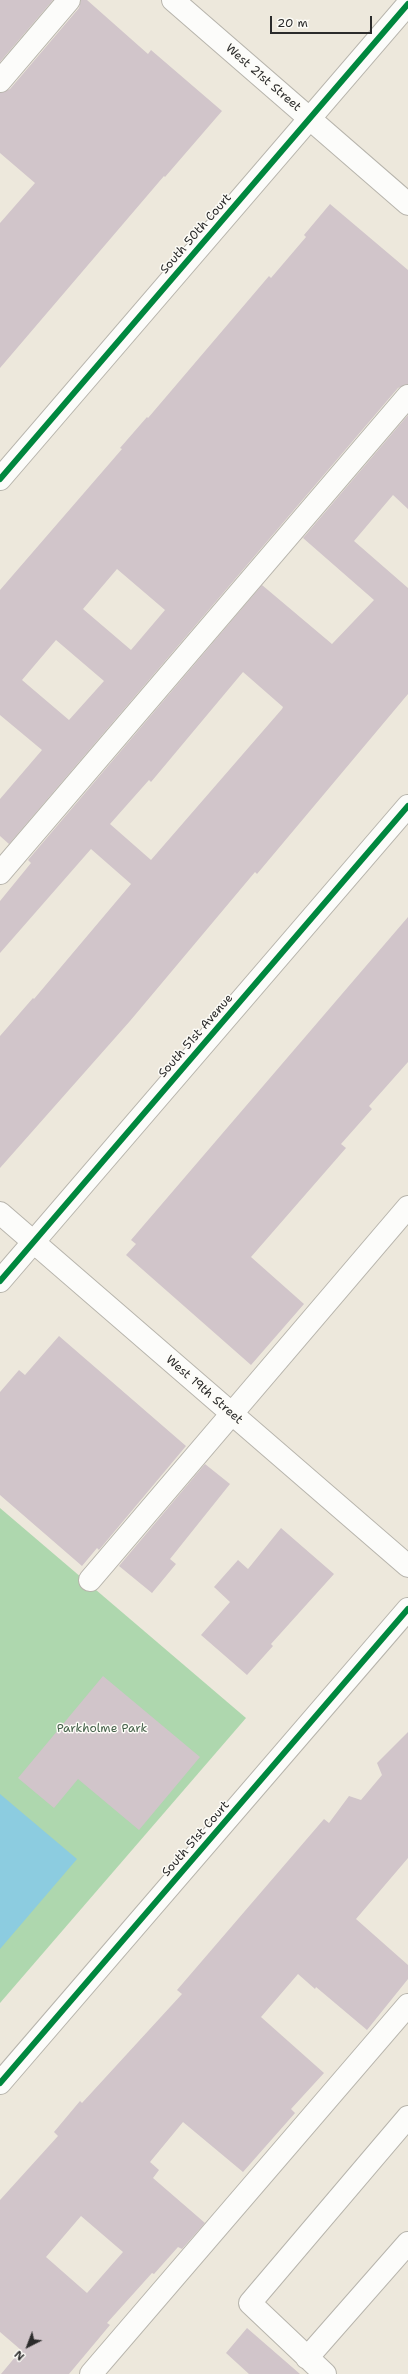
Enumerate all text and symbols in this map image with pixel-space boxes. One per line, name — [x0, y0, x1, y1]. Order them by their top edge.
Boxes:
scale bar — [272, 8, 374, 34]
text: 20 m — [277, 15, 308, 31]
street label: West 21st Street — [222, 41, 304, 115]
street label: South 50th Court — [157, 191, 235, 277]
street label: South 51st Avenue — [156, 991, 236, 1081]
street label: West 19th Street — [163, 1353, 245, 1427]
park label: Parkholme Park — [57, 1722, 147, 1736]
street label: South 51st Court — [159, 1798, 233, 1880]
north arrow — [8, 2326, 48, 2366]
text: N — [11, 2347, 28, 2364]

